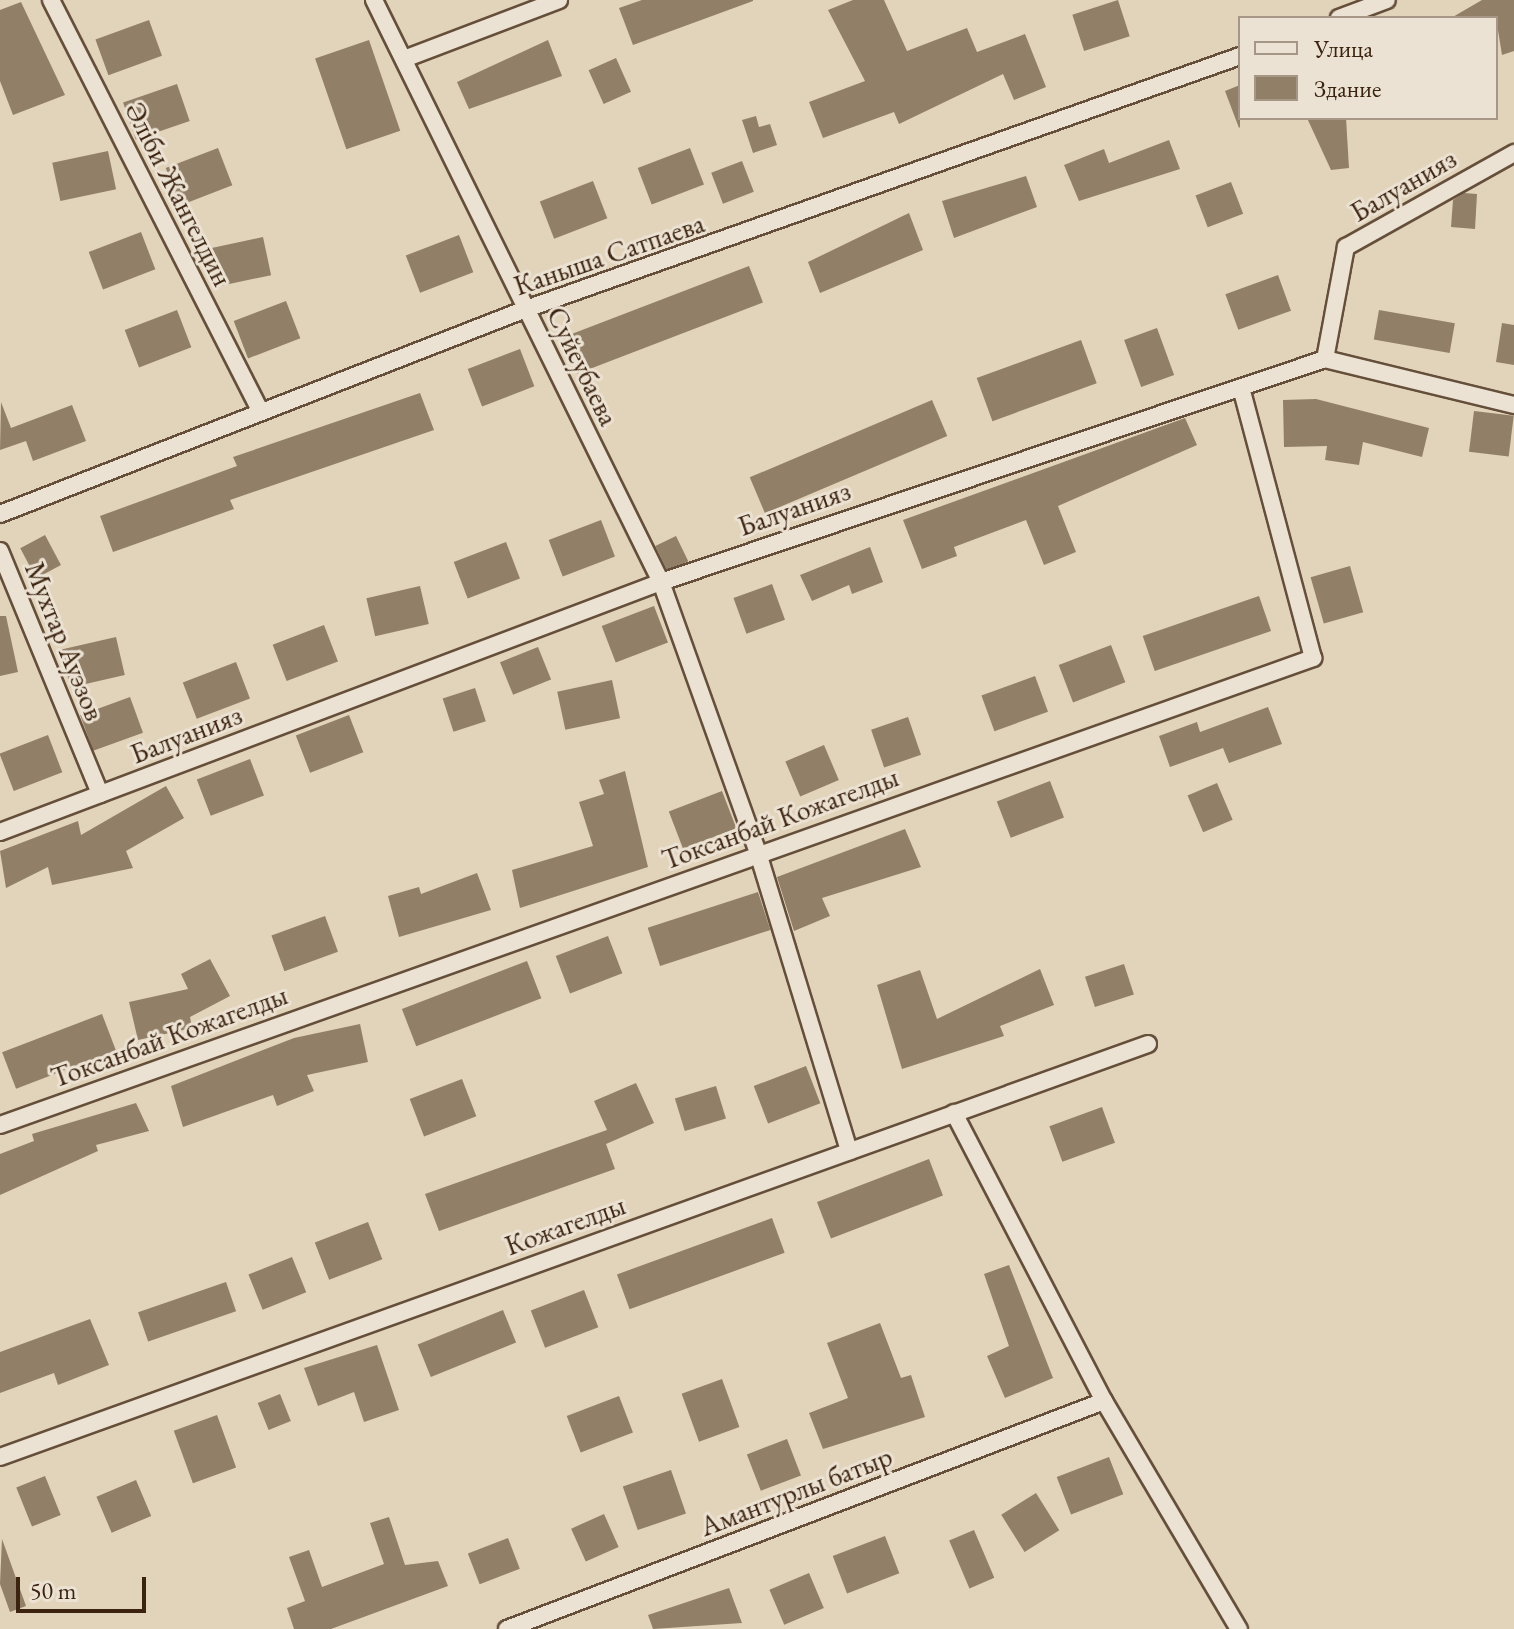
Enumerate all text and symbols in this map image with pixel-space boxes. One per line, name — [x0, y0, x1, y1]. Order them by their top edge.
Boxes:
legend — [1238, 16, 1498, 120]
text: Улица — [1314, 33, 1373, 64]
text: Здание — [1314, 73, 1381, 104]
street label: Әліби Жангелдин — [118, 97, 240, 291]
street label: Балуанияз — [1344, 141, 1462, 229]
street label: Каныша Сатпаева — [509, 206, 709, 302]
street label: Суйеубаева — [540, 301, 626, 431]
street label: Балуанияз — [733, 473, 855, 543]
street label: Мухтар Ауэзов — [18, 557, 112, 725]
street label: Балуанияз — [126, 697, 246, 771]
street label: Токсанбай Кожагелды — [657, 760, 903, 876]
street label: Токсанбай Кожагелды — [46, 978, 292, 1094]
street label: Кожагелды — [500, 1188, 630, 1262]
street label: Амантурлы батыр — [695, 1439, 897, 1543]
scale bar — [20, 1561, 150, 1611]
text: 50 m — [30, 1575, 77, 1606]

